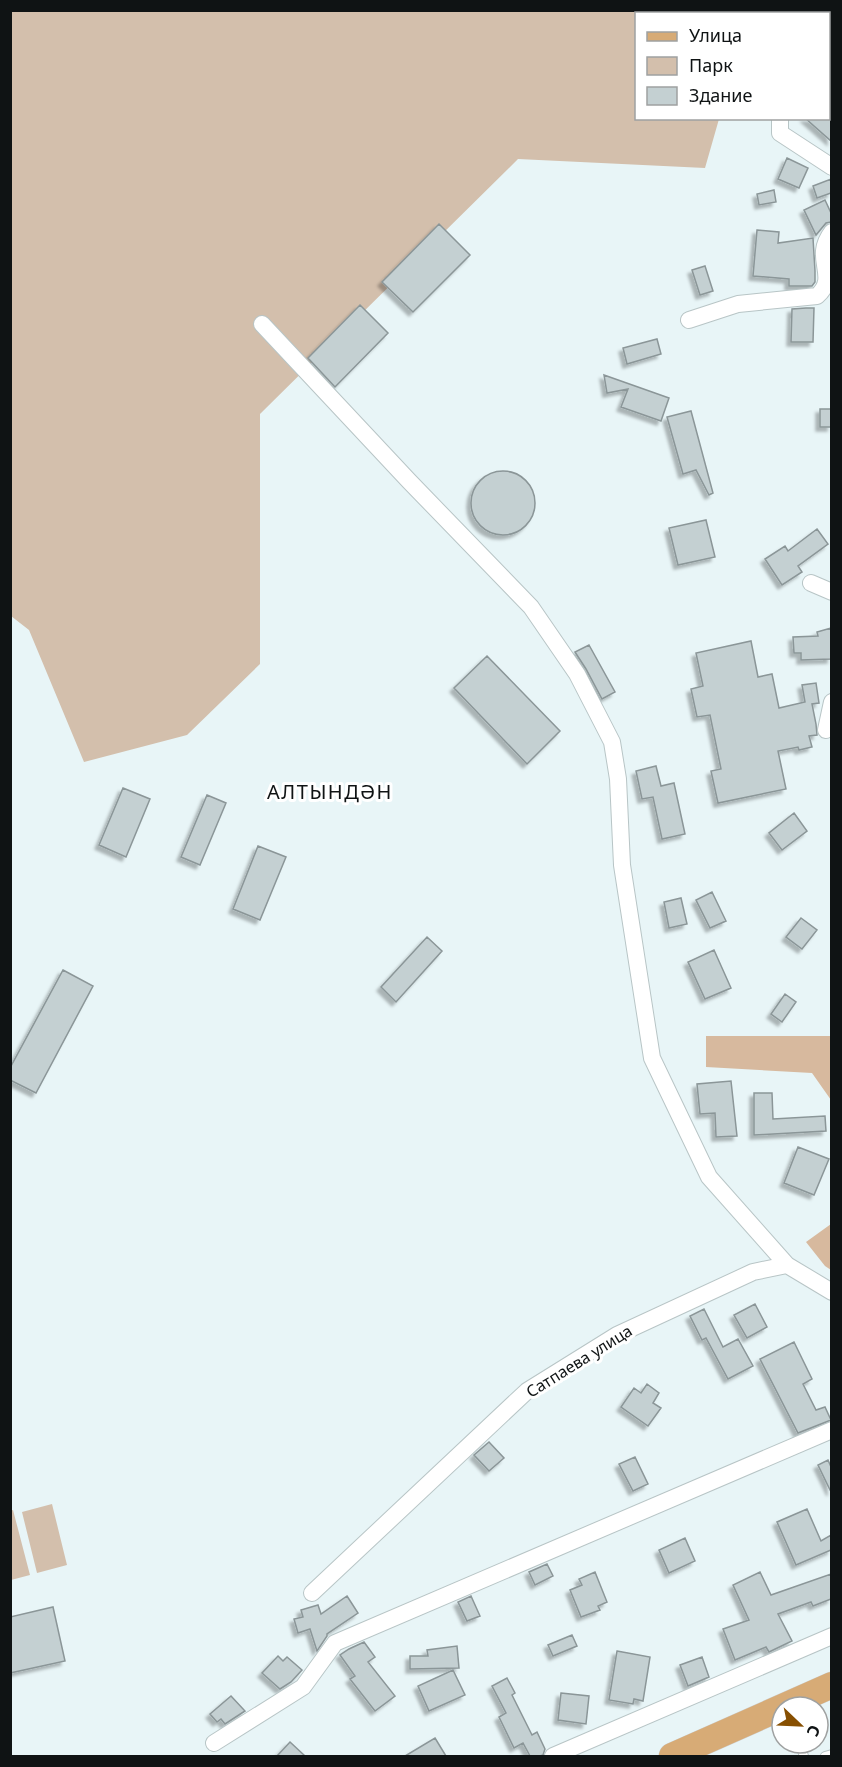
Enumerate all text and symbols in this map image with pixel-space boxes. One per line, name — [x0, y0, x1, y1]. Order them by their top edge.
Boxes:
legend — [635, 12, 830, 120]
text: Улица — [689, 23, 742, 47]
text: Парк — [689, 53, 733, 77]
text: Здание — [689, 83, 753, 107]
district label: АЛТЫНДӘН — [267, 778, 393, 805]
street label: Сатпаева улица — [522, 1320, 636, 1402]
north arrow — [770, 1695, 830, 1755]
text: С — [802, 1722, 826, 1740]

